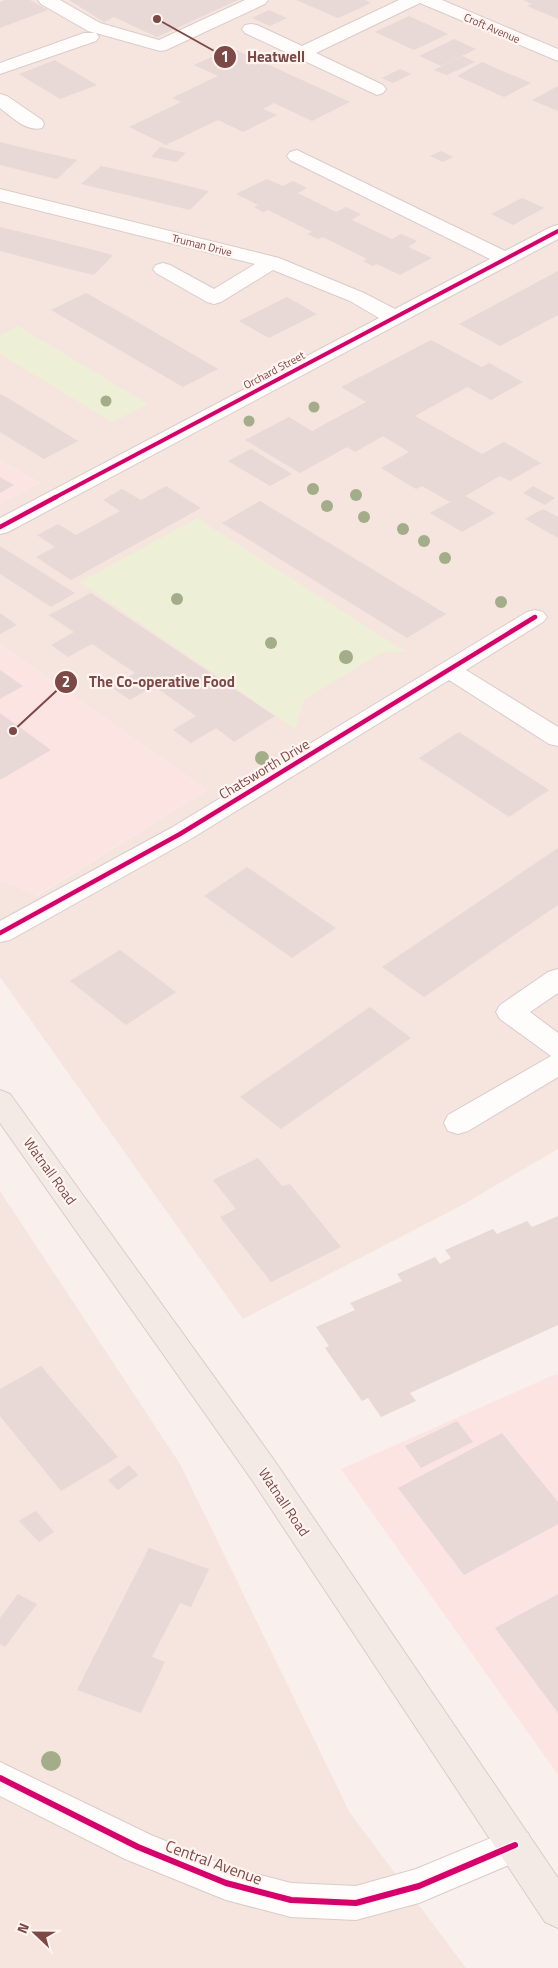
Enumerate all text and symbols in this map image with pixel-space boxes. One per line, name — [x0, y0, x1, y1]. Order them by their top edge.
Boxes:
street label: Croft Avenue — [461, 9, 523, 47]
callout: Heatwell — [212, 42, 315, 72]
text: 1 — [221, 45, 229, 68]
text: Heatwell — [247, 45, 305, 68]
street label: Truman Drive — [170, 230, 234, 260]
street label: Orchard Street — [240, 347, 308, 393]
callout: The Co-operative Food — [54, 667, 244, 697]
text: 2 — [62, 670, 70, 693]
text: The Co-operative Food — [89, 670, 235, 693]
street label: Chatsworth Drive — [214, 733, 313, 804]
street label: Watnall Road — [19, 1133, 82, 1209]
street label: Watnall Road — [254, 1463, 315, 1540]
street label: Central Avenue — [162, 1833, 266, 1891]
north arrow — [10, 1908, 60, 1958]
text: N — [11, 1920, 34, 1936]

